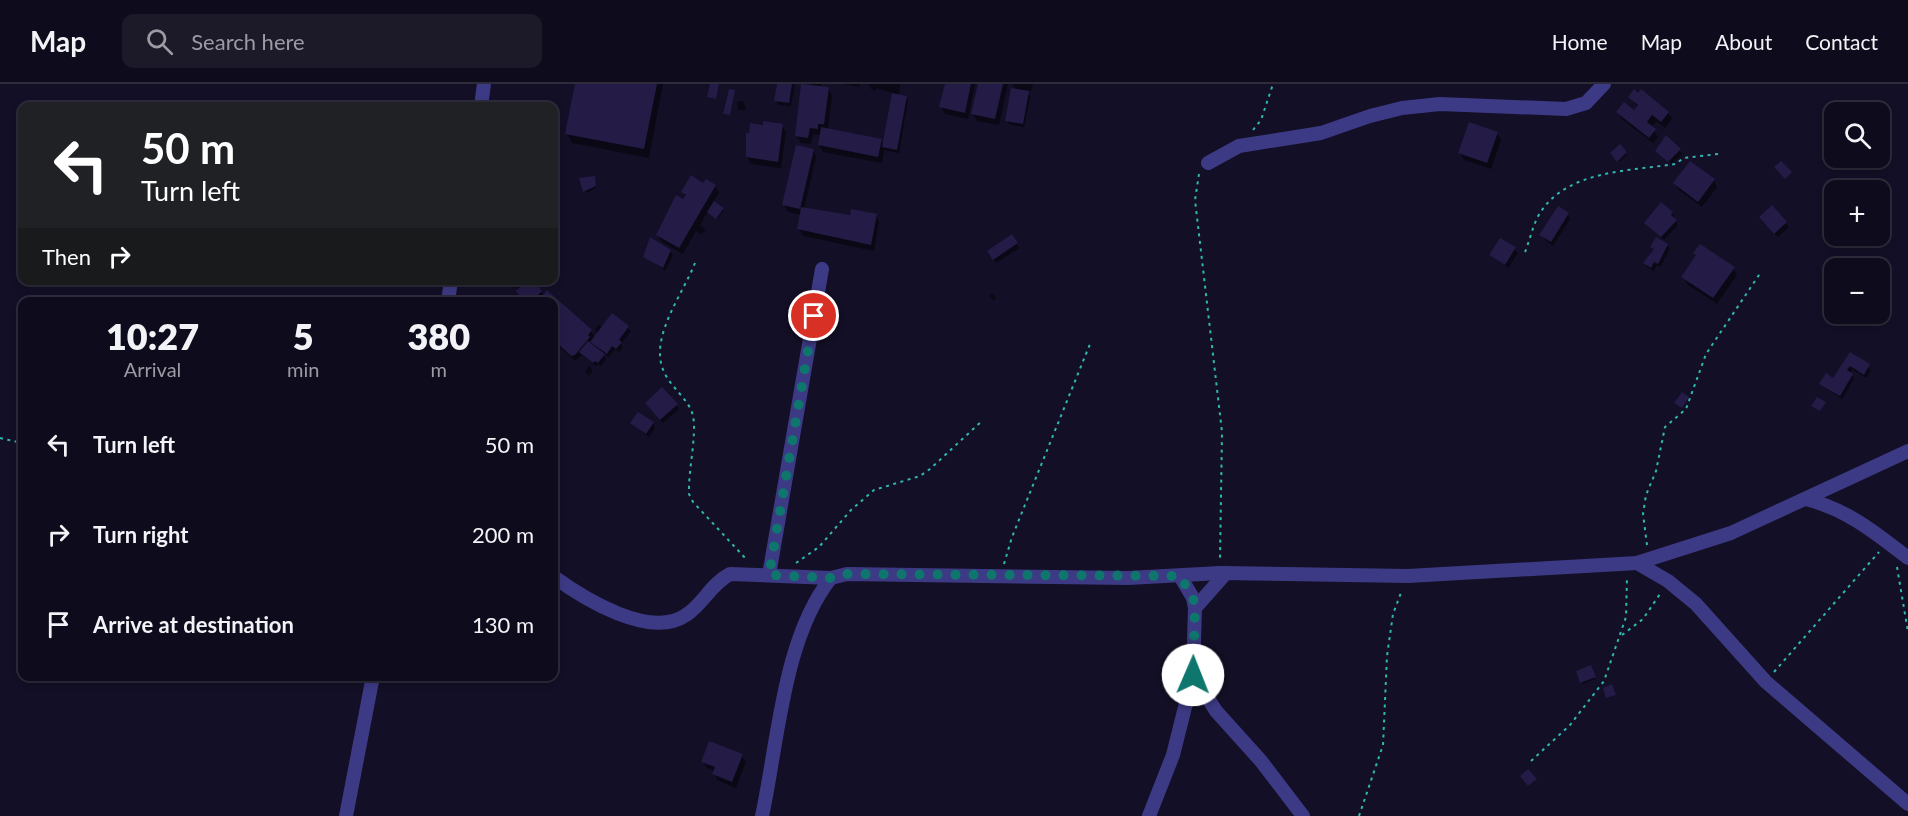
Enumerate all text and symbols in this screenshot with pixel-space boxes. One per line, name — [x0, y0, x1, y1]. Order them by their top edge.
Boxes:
search box — [122, 14, 542, 68]
text: Map — [30, 24, 86, 58]
icon: search — [143, 25, 176, 58]
text: Search here — [191, 28, 305, 55]
text: Home — [1552, 29, 1608, 54]
text: Map — [1641, 29, 1682, 54]
text: About — [1715, 29, 1772, 54]
text: Contact — [1805, 29, 1878, 54]
map controls — [1824, 102, 1890, 324]
button: search — [1824, 102, 1890, 168]
text: 50 m — [141, 123, 235, 173]
icon: left — [42, 126, 120, 204]
text: Turn left — [141, 174, 240, 207]
button: + — [1824, 180, 1890, 246]
icon: right — [103, 240, 136, 273]
text: Then — [42, 243, 91, 270]
button: − — [1824, 258, 1890, 324]
pin — [788, 290, 839, 341]
icon: arrive — [797, 299, 830, 332]
text: 10:27 — [106, 314, 199, 358]
text: 5 — [293, 314, 314, 358]
text: 380 — [407, 314, 470, 358]
text: Arrival — [124, 357, 181, 381]
text: min — [287, 357, 319, 381]
text: m — [430, 357, 447, 381]
icon: left — [42, 428, 75, 461]
text: Turn left — [93, 431, 175, 458]
text: 50 m — [485, 431, 534, 458]
icon: right — [42, 518, 75, 551]
text: Turn right — [93, 521, 188, 548]
text: 200 m — [472, 521, 534, 548]
icon: arrive — [42, 608, 75, 641]
text: Arrive at destination — [93, 611, 294, 638]
text: 130 m — [472, 611, 534, 638]
position arrow — [1161, 643, 1225, 707]

